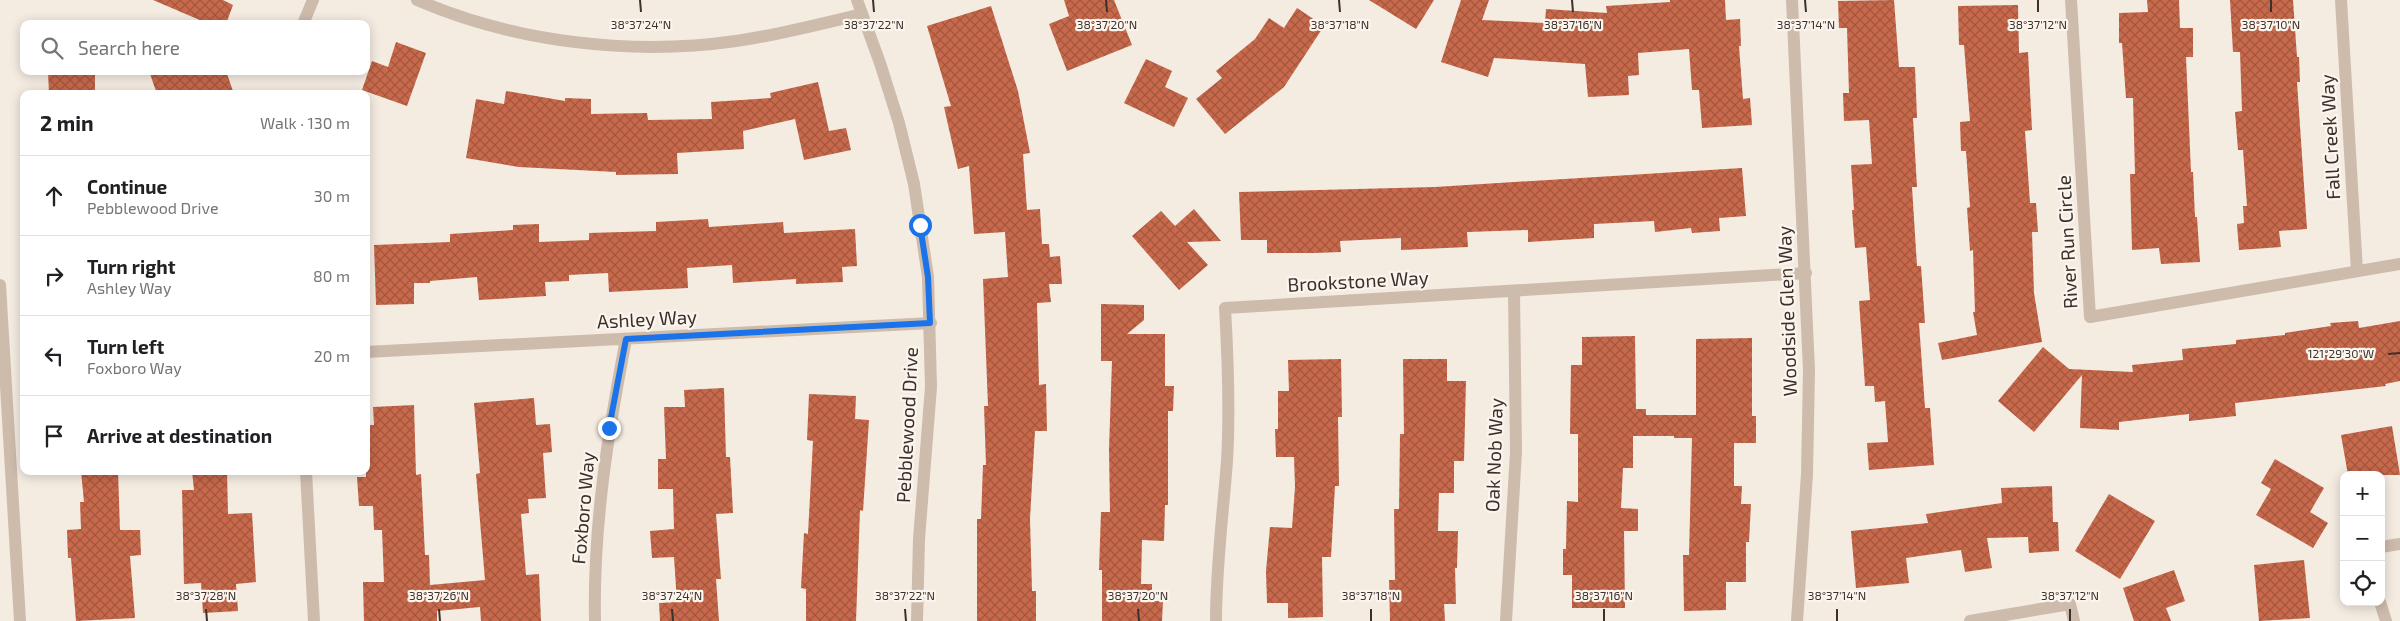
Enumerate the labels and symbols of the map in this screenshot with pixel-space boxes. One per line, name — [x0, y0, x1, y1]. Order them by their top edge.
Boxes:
text: 38°37'24"N — [611, 17, 671, 31]
text: 38°37'22"N — [844, 17, 904, 31]
text: 38°37'20"N — [1077, 17, 1137, 31]
text: 38°37'18"N — [1311, 17, 1369, 31]
text: 38°37'16"N — [1544, 17, 1602, 31]
text: 38°37'14"N — [1777, 17, 1835, 31]
text: 38°37'12"N — [2009, 17, 2067, 31]
text: 38°37'10"N — [2242, 17, 2300, 31]
street label: Fall Creek Way — [2315, 74, 2344, 200]
street label: River Run Circle — [2052, 175, 2081, 310]
route start — [909, 214, 932, 237]
street label: Woodside Glen Way — [1772, 225, 1801, 397]
street label: Brookstone Way — [1287, 265, 1429, 296]
street label: Ashley Way — [596, 304, 698, 333]
street label: Pebblewood Drive — [891, 346, 922, 504]
text: 121°29'30"W — [2308, 346, 2374, 360]
street label: Oak Nob Way — [1480, 398, 1507, 512]
route end — [598, 417, 621, 440]
street label: Foxboro Way — [566, 451, 599, 565]
text: 38°37'28"N — [176, 588, 236, 602]
text: 38°37'26"N — [409, 588, 469, 602]
text: 38°37'24"N — [642, 588, 702, 602]
text: 38°37'22"N — [875, 588, 935, 602]
text: 38°37'20"N — [1108, 588, 1168, 602]
text: 38°37'18"N — [1342, 588, 1400, 602]
text: 38°37'16"N — [1575, 588, 1633, 602]
text: 38°37'14"N — [1808, 588, 1866, 602]
text: 38°37'12"N — [2041, 588, 2099, 602]

